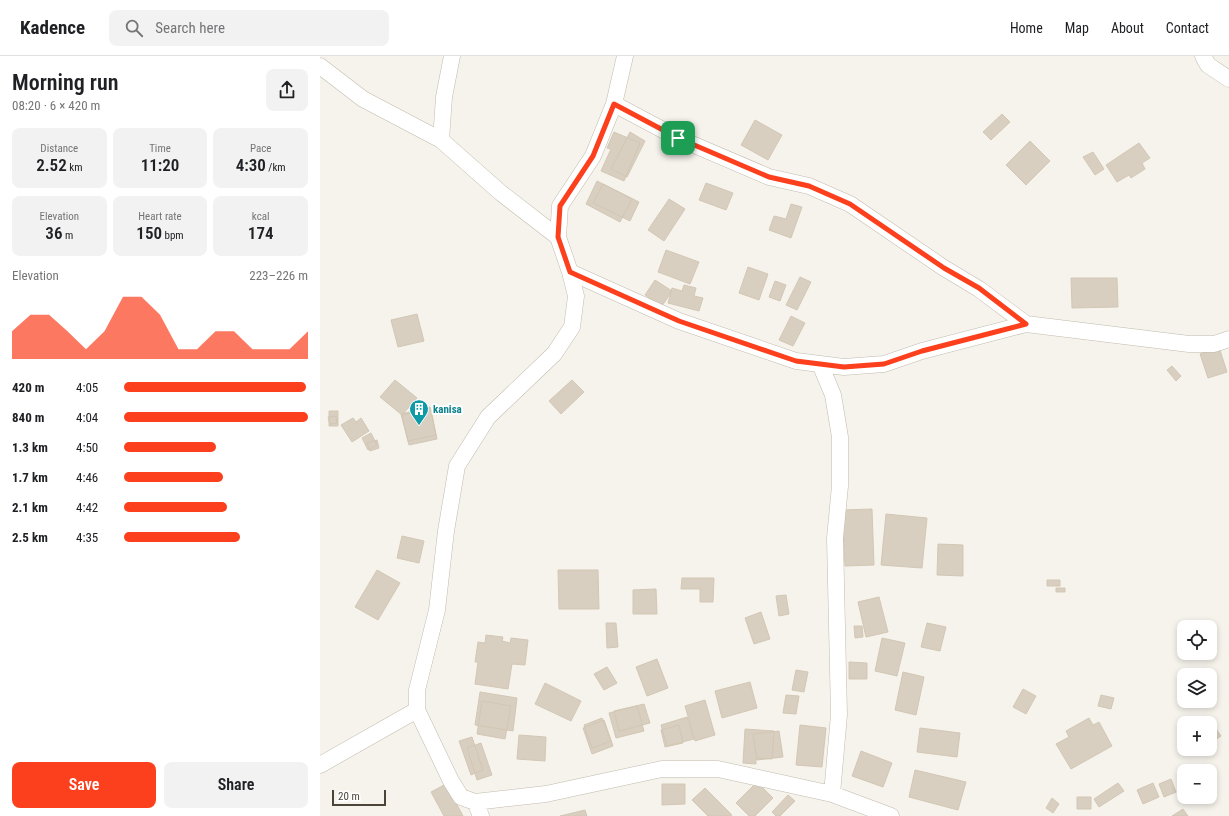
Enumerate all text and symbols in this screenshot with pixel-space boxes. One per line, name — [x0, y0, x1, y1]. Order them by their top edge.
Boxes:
search box — [109, 10, 389, 46]
text: Kadence — [20, 16, 85, 39]
icon: search — [123, 17, 145, 39]
text: Search here — [155, 19, 225, 37]
text: Home — [1010, 20, 1043, 36]
text: Map — [1065, 20, 1089, 36]
text: About — [1111, 20, 1144, 36]
text: Contact — [1166, 20, 1209, 36]
button: share — [266, 69, 308, 111]
text: Morning run — [12, 70, 119, 95]
text: 08:20 · 6 × 420 m — [12, 98, 100, 113]
pin — [661, 121, 695, 155]
icon: arrive — [667, 127, 689, 149]
text: Distance — [40, 142, 78, 155]
text: Time — [149, 142, 171, 155]
text: Pace — [250, 142, 271, 155]
text: 2.52 — [36, 155, 67, 175]
text: 11:20 — [141, 155, 179, 175]
text: 4:30 — [236, 155, 266, 175]
text: km — [67, 161, 82, 174]
text: /km — [266, 161, 286, 174]
text: Elevation — [40, 210, 79, 223]
text: Heart rate — [138, 210, 182, 223]
text: kcal — [252, 210, 270, 223]
text: 36 — [45, 223, 62, 243]
text: 150 — [136, 223, 162, 243]
text: 174 — [248, 223, 273, 243]
text: m — [62, 229, 73, 242]
text: bpm — [162, 229, 184, 242]
text: Elevation — [12, 268, 59, 283]
text: 223–226 m — [249, 268, 308, 283]
text: 420 m — [12, 380, 44, 395]
text: 4:05 — [76, 380, 98, 395]
building icon: kanisa — [408, 398, 430, 426]
place label: kanisa — [433, 403, 462, 416]
text: 840 m — [12, 410, 44, 425]
text: 4:04 — [76, 410, 98, 425]
text: 1.3 km — [12, 440, 48, 455]
text: 4:50 — [76, 440, 98, 455]
text: 1.7 km — [12, 470, 48, 485]
text: 4:46 — [76, 470, 98, 485]
text: 2.1 km — [12, 500, 48, 515]
text: 4:42 — [76, 500, 98, 515]
text: 2.5 km — [12, 530, 48, 545]
text: 4:35 — [76, 530, 98, 545]
map controls — [1177, 620, 1217, 804]
button: locate — [1177, 620, 1217, 660]
button: layers — [1177, 668, 1217, 708]
button: + — [1177, 716, 1217, 756]
button: Save — [12, 762, 156, 808]
button: Share — [164, 762, 308, 808]
button: − — [1177, 764, 1217, 804]
scale bar — [332, 788, 386, 807]
text: 20 m — [338, 790, 360, 803]

